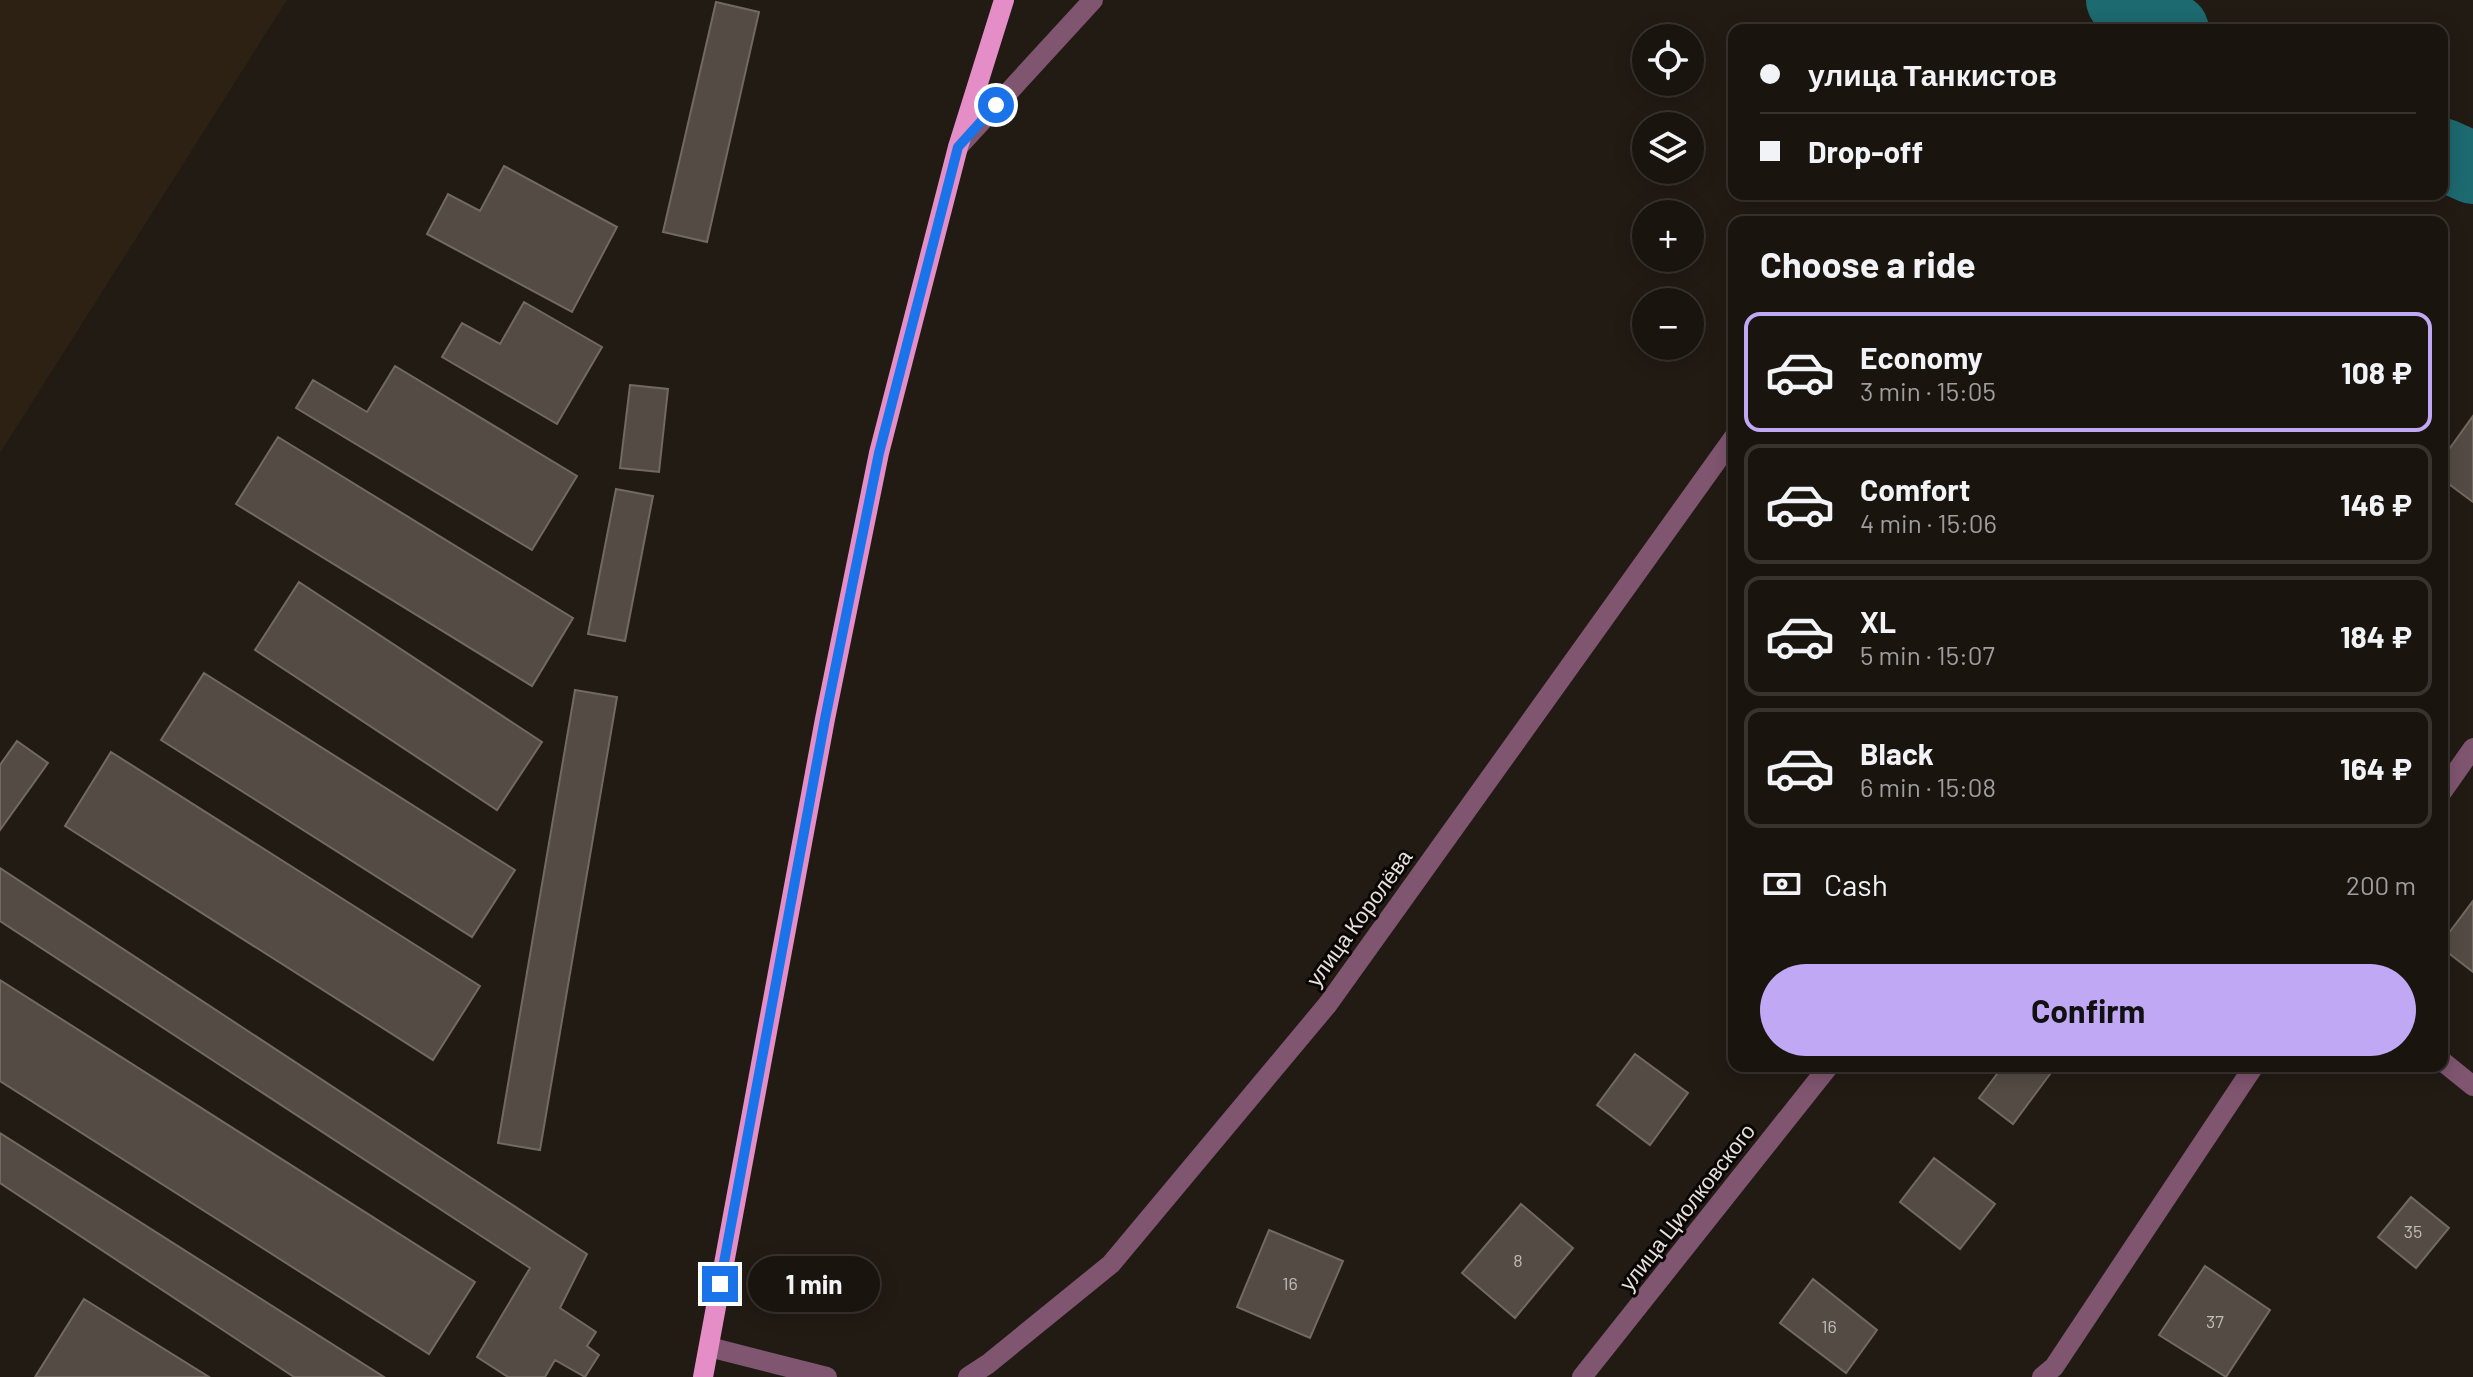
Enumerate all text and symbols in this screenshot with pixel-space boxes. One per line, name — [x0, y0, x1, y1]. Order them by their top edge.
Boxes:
map controls — [1632, 24, 1704, 360]
button: locate — [1632, 24, 1704, 96]
text: улица Танкистов — [1808, 56, 2057, 92]
route start — [978, 87, 1014, 123]
button: layers — [1632, 112, 1704, 184]
text: Drop-off — [1808, 133, 1923, 169]
button: + — [1632, 200, 1704, 272]
text: Choose a ride — [1760, 242, 1976, 285]
button: − — [1632, 288, 1704, 360]
icon: car — [1764, 336, 1836, 408]
text: Economy — [1860, 339, 1983, 375]
text: 108 ₽ — [2341, 354, 2412, 390]
text: 3 min · 15:05 — [1860, 375, 1996, 406]
icon: car — [1764, 468, 1836, 540]
text: Comfort — [1860, 471, 1970, 507]
text: 146 ₽ — [2340, 486, 2412, 522]
text: 4 min · 15:06 — [1860, 507, 1997, 538]
icon: car — [1764, 600, 1836, 672]
text: XL — [1860, 603, 1896, 639]
text: 184 ₽ — [2340, 618, 2412, 654]
text: 5 min · 15:07 — [1860, 639, 1995, 670]
icon: car — [1764, 732, 1836, 804]
text: Black — [1860, 735, 1934, 771]
text: 164 ₽ — [2340, 750, 2412, 786]
text: 6 min · 15:08 — [1860, 771, 1996, 802]
street label: улица Королёва — [1300, 843, 1418, 991]
icon: cash — [1760, 862, 1804, 906]
text: Cash — [1824, 866, 1888, 902]
text: 200 m — [2346, 869, 2416, 900]
button: Confirm — [1760, 964, 2416, 1056]
street label: улица Циолковского — [1613, 1118, 1760, 1296]
house number: 35 — [2404, 1220, 2422, 1242]
house number: 8 — [1513, 1249, 1523, 1271]
callout: 1 min — [748, 1256, 880, 1312]
route end — [702, 1266, 738, 1302]
text: 1 min — [786, 1268, 842, 1299]
house number: 16 — [1282, 1272, 1298, 1294]
house number: 37 — [2206, 1310, 2224, 1332]
house number: 16 — [1821, 1315, 1837, 1337]

